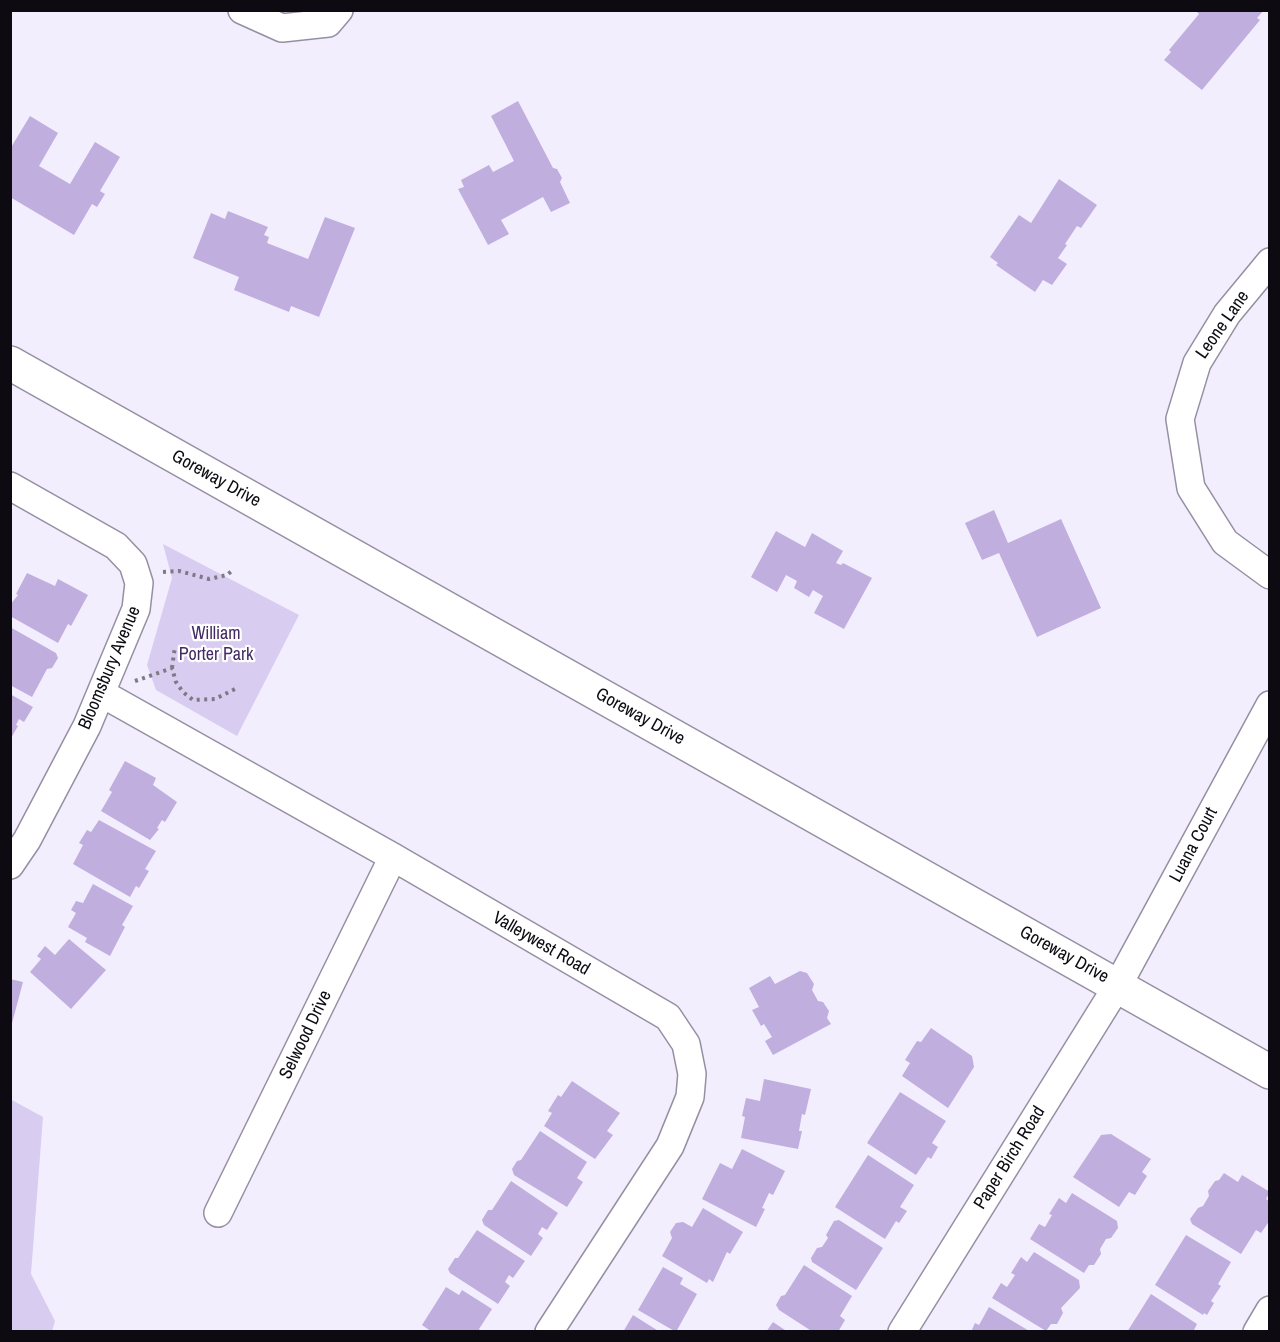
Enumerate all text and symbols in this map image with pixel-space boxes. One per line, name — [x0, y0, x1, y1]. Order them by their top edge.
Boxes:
street label: Leone Lane — [1192, 287, 1254, 363]
street label: Goreway Drive — [168, 446, 264, 512]
street label: Bloomsbury Avenue — [74, 603, 146, 733]
park label: William Porter Park — [179, 623, 253, 666]
street label: Goreway Drive — [592, 684, 688, 750]
street label: Luana Court — [1165, 804, 1223, 886]
street label: Valleywest Road — [488, 907, 594, 981]
street label: Goreway Drive — [1016, 922, 1112, 988]
street label: Selwood Drive — [275, 987, 337, 1083]
street label: Paper Birch Road — [970, 1103, 1050, 1213]

